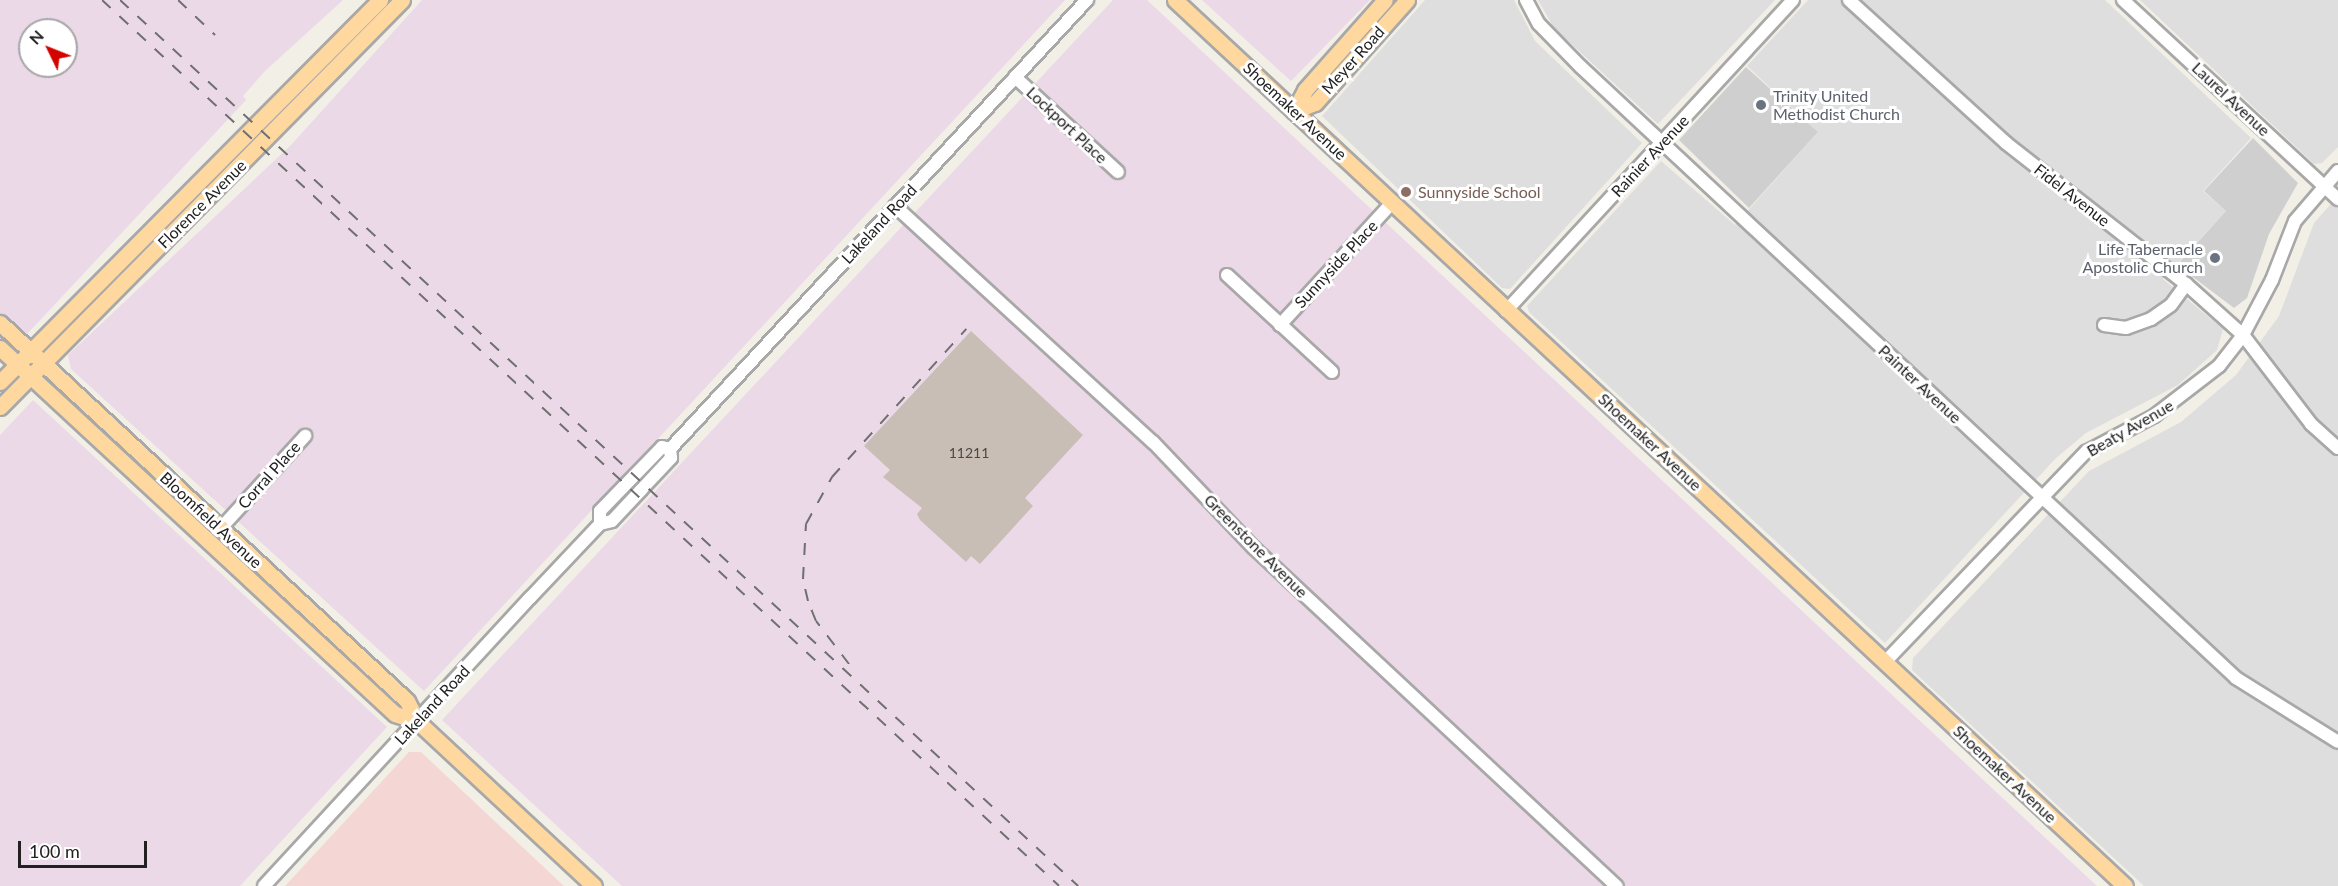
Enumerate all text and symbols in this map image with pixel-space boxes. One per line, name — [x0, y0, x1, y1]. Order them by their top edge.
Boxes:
north arrow — [18, 18, 78, 78]
street label: Meyer Road — [1318, 22, 1388, 98]
text: N — [25, 26, 47, 48]
street label: Shoemaker Avenue — [1239, 58, 1351, 164]
street label: Laurel Avenue — [2188, 58, 2274, 140]
street label: Lockport Place — [1023, 83, 1111, 167]
place label: Trinity United Methodist Church — [1773, 86, 1900, 124]
marker: Trinity United Methodist Church — [1754, 98, 1768, 112]
street label: Rainier Avenue — [1607, 111, 1693, 201]
street label: Florence Avenue — [154, 156, 250, 252]
street label: Fidel Avenue — [2030, 159, 2114, 231]
street label: Lakeland Road — [837, 180, 921, 268]
place label: Sunnyside School — [1418, 182, 1541, 202]
marker: Sunnyside School — [1399, 185, 1413, 199]
street label: Sunnyside Place — [1291, 216, 1381, 312]
place label: Life Tabernacle Apostolic Church — [2083, 239, 2203, 277]
marker: Life Tabernacle Apostolic Church — [2208, 251, 2222, 265]
street label: Painter Avenue — [1874, 340, 1966, 428]
street label: Shoemaker Avenue — [1594, 389, 1706, 495]
street label: Beaty Avenue — [2083, 395, 2177, 461]
street label: Corral Place — [234, 437, 304, 513]
house number: 11211 — [949, 445, 989, 461]
street label: Bloomfield Avenue — [156, 468, 266, 572]
street label: Greenstone Avenue — [1200, 490, 1312, 602]
street label: Lakeland Road — [390, 661, 474, 749]
street label: Shoemaker Avenue — [1949, 721, 2061, 827]
scale bar — [21, 829, 150, 867]
text: 100 m — [29, 840, 80, 862]

